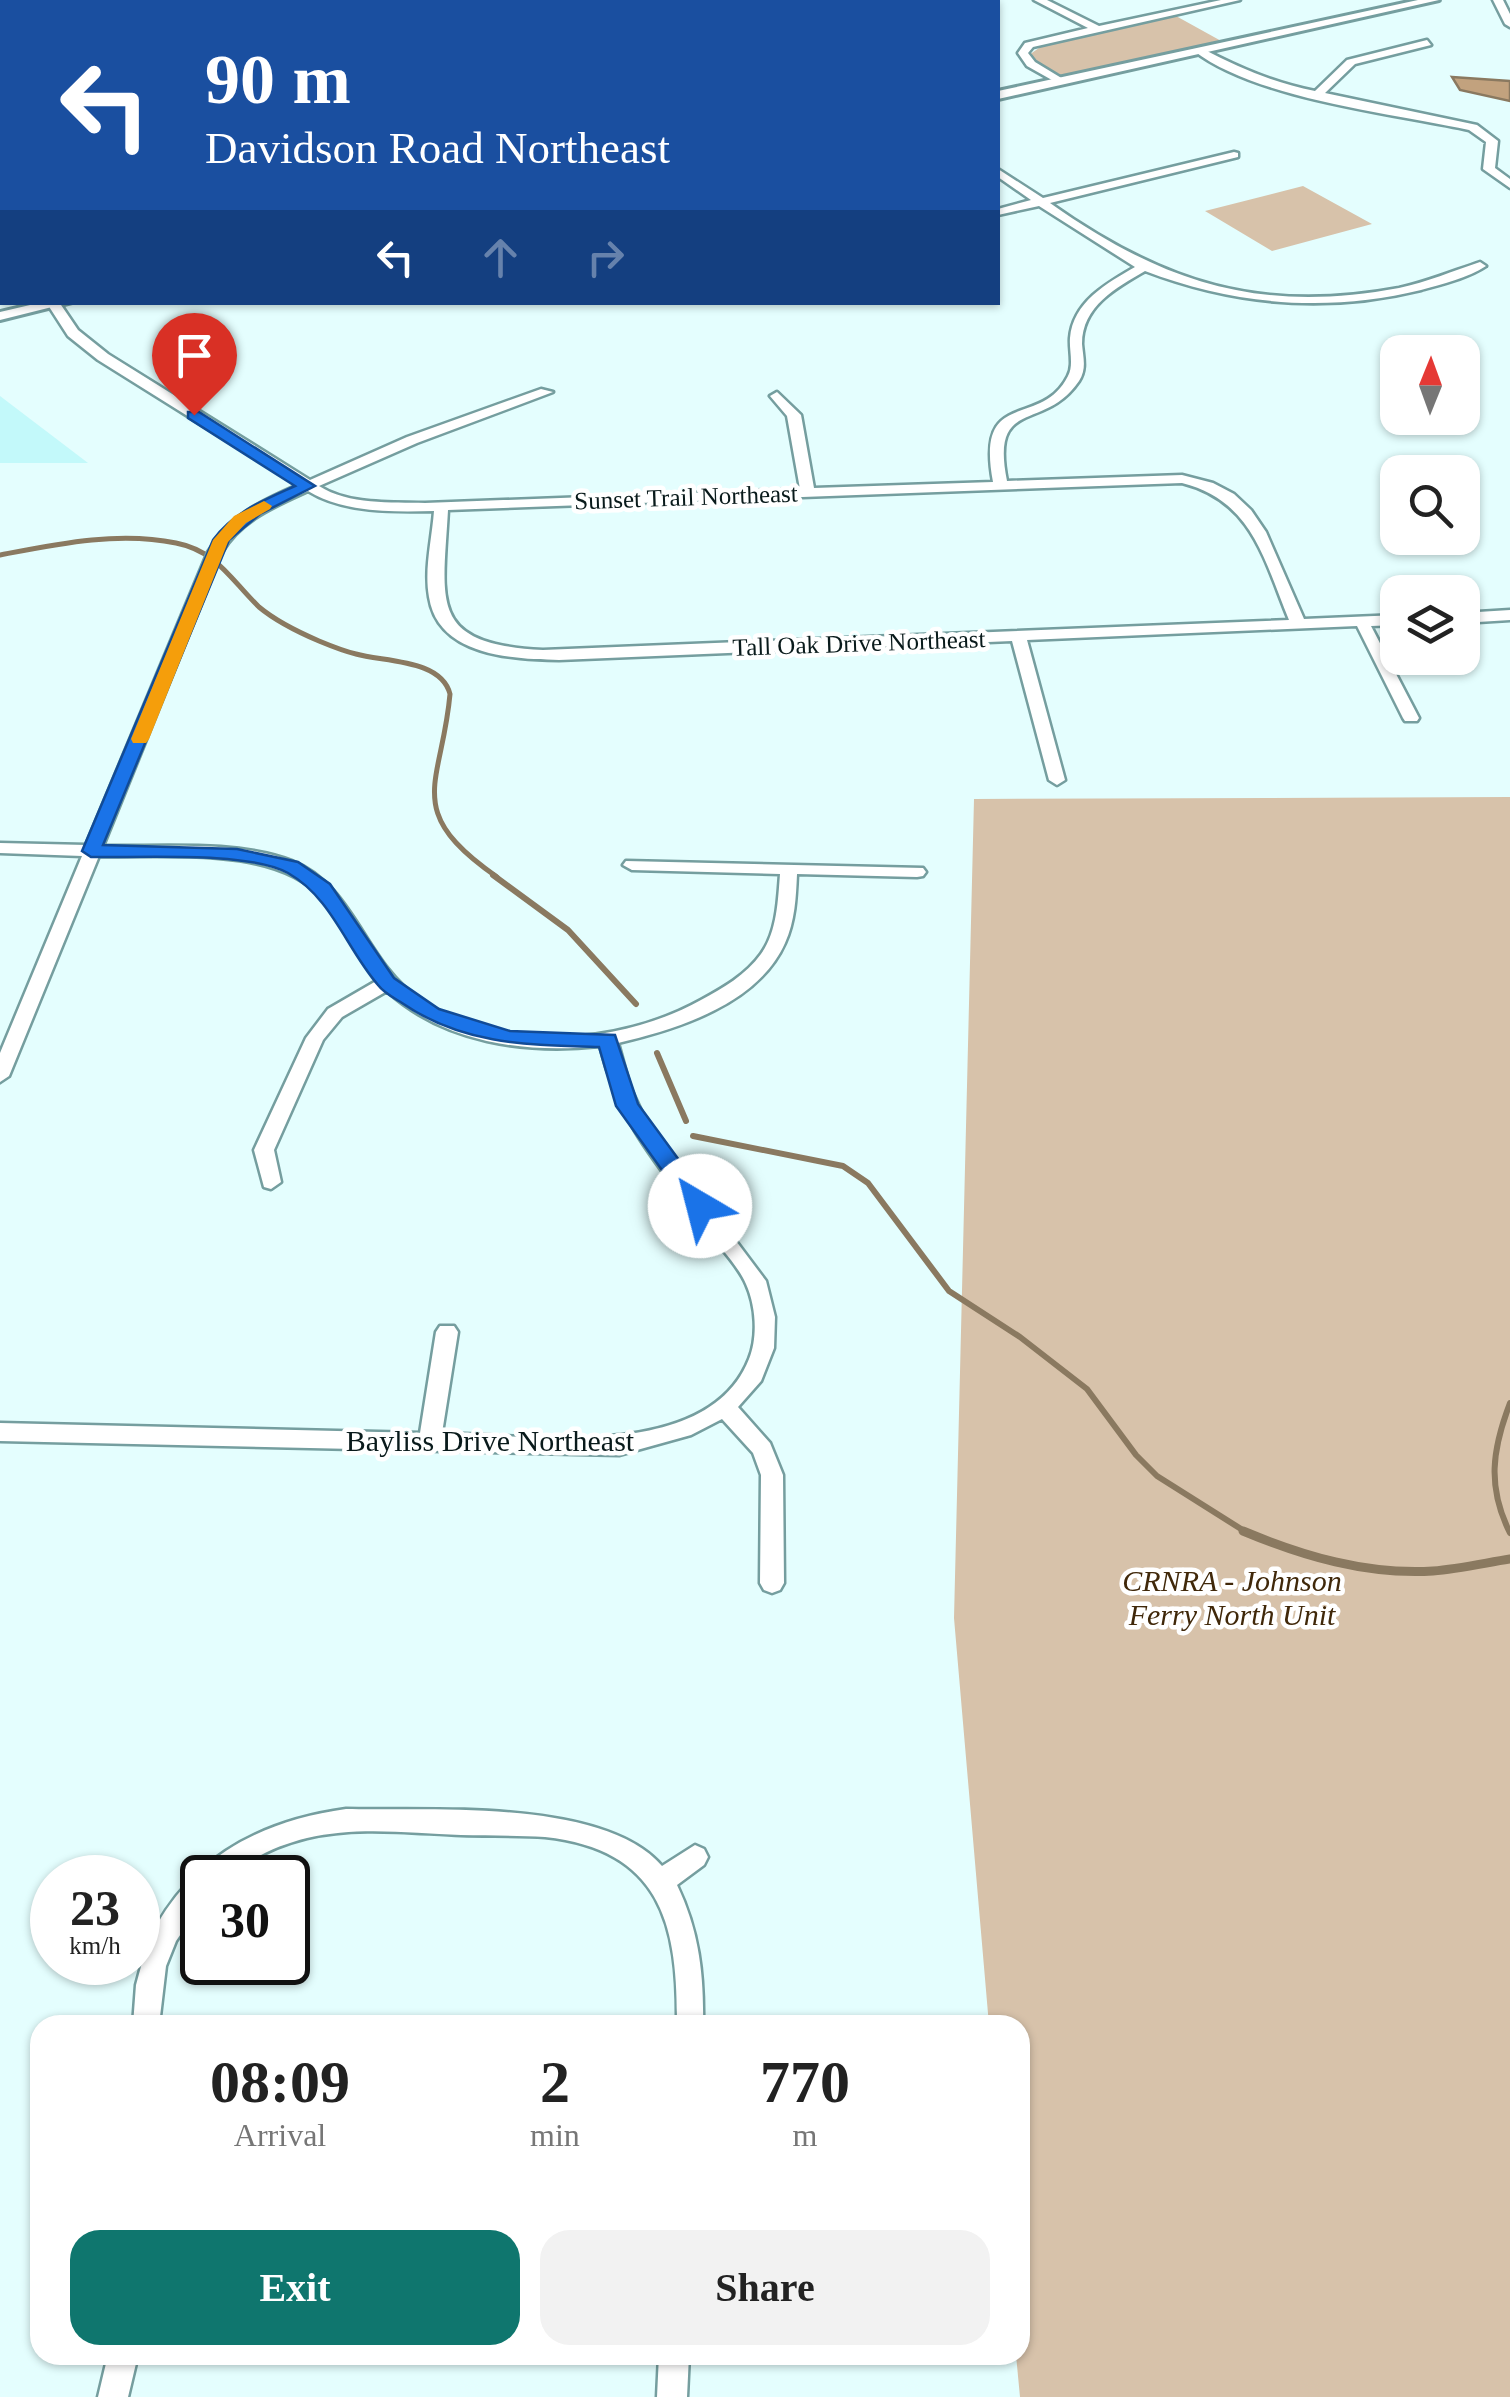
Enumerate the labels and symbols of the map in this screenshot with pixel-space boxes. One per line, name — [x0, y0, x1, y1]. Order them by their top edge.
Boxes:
pin — [152, 313, 237, 416]
north arrow — [1380, 335, 1480, 435]
street label: Sunset Trail Northeast — [574, 480, 798, 514]
street label: Tall Oak Drive Northeast — [732, 625, 986, 661]
position arrow — [648, 1154, 752, 1258]
street label: Bayliss Drive Northeast — [346, 1424, 635, 1457]
park label: CRNRA - Johnson Ferry North Unit — [1122, 1564, 1342, 1631]
speed limit sign: 30 — [180, 1855, 310, 1985]

